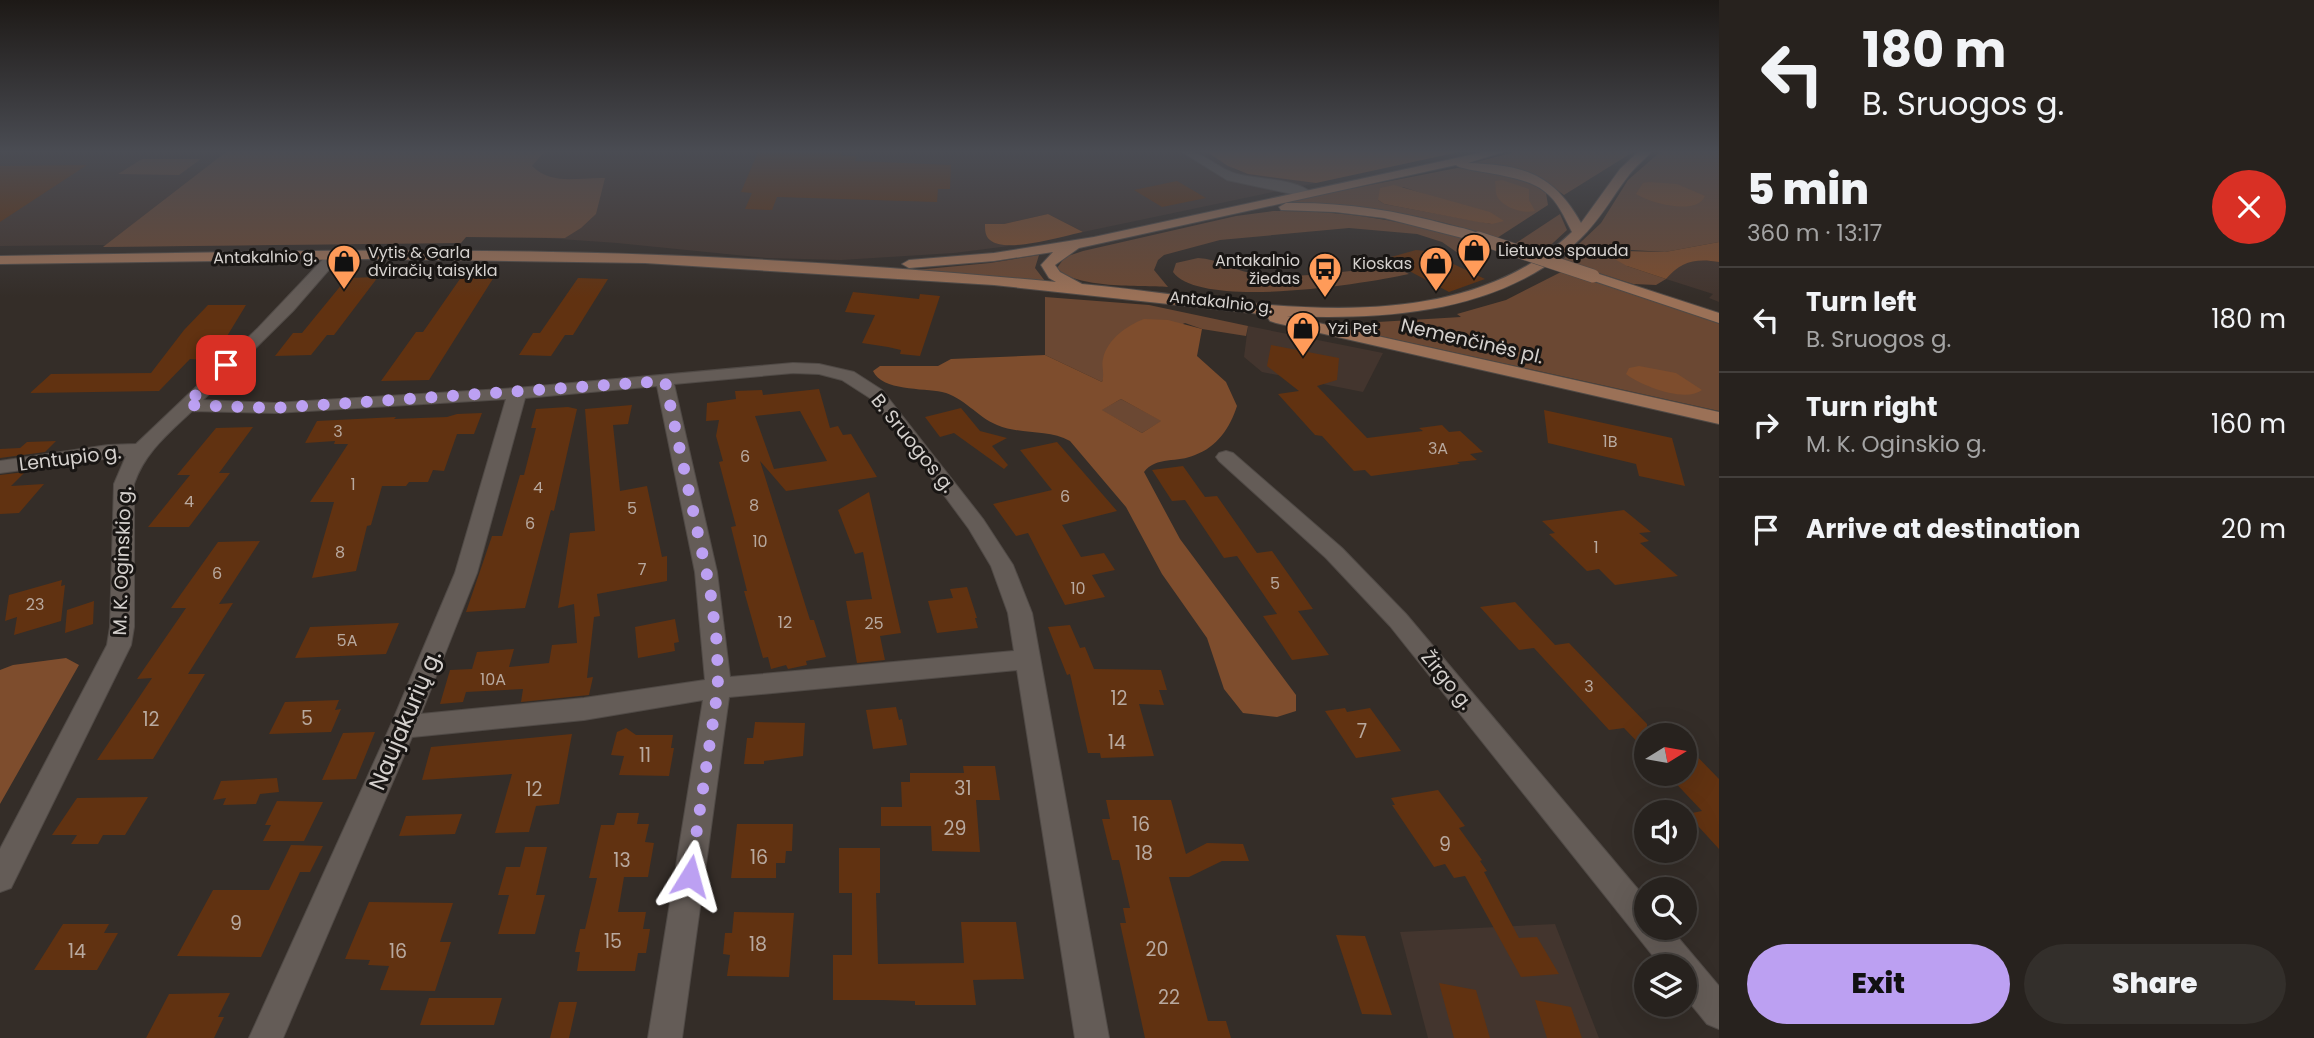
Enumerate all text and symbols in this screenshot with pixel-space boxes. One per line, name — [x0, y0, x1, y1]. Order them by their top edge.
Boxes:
text: 180 m — [1862, 16, 2006, 84]
icon: left — [1747, 28, 1838, 119]
text: B. Sruogos g. — [1862, 81, 2064, 126]
text: 5 min — [1747, 160, 1869, 219]
button: close — [2212, 170, 2286, 244]
text: 360 m · 13:17 — [1747, 217, 1882, 249]
shop icon: Lietuvos spauda — [1455, 231, 1493, 280]
place label: Lietuvos spauda — [1498, 239, 1629, 262]
place label: Vytis & Garla dviračių taisykla — [368, 241, 498, 282]
shop icon: Vytis & Garla dviračių taisykla — [325, 242, 363, 291]
shop icon: Kioskas — [1417, 244, 1455, 293]
street label: Antakalnio g. — [213, 245, 317, 269]
place label: Antakalnio žiedas — [1215, 249, 1300, 290]
bus stop icon: Antakalnio žiedas — [1306, 250, 1344, 299]
place label: Kioskas — [1352, 252, 1412, 275]
text: Turn left — [1806, 284, 1917, 320]
street label: Antakalnio g. — [1168, 285, 1274, 319]
icon: left — [1747, 301, 1785, 339]
text: 180 m — [2211, 301, 2286, 337]
shop icon: Yzi Pet — [1284, 309, 1322, 358]
street label: Nemenčinės pl. — [1398, 312, 1546, 370]
place label: Yzi Pet — [1328, 317, 1378, 340]
text: B. Sruogos g. — [1806, 323, 1951, 355]
pin — [196, 335, 256, 395]
icon: arrive — [207, 346, 245, 384]
street label: B. Sruogos g. — [865, 388, 961, 498]
text: Turn right — [1806, 389, 1938, 425]
icon: right — [1747, 406, 1785, 444]
text: 160 m — [2211, 406, 2286, 442]
house number: 3 — [333, 420, 343, 443]
text: M. K. Oginskio g. — [1806, 428, 1986, 460]
house number: 1B — [1603, 430, 1618, 453]
house number: 3A — [1428, 437, 1448, 460]
street label: Lentupio g. — [17, 438, 123, 478]
house number: 6 — [740, 445, 750, 468]
house number: 1 — [350, 473, 356, 496]
house number: 4 — [533, 476, 543, 499]
house number: 6 — [1060, 485, 1070, 508]
street label: M. K. Oginskio g. — [106, 486, 138, 636]
house number: 4 — [184, 490, 194, 513]
house number: 8 — [749, 494, 759, 517]
house number: 5 — [627, 497, 637, 520]
icon: arrive — [1747, 511, 1785, 549]
text: Arrive at destination — [1806, 511, 2081, 547]
text: 20 m — [2221, 511, 2286, 547]
house number: 6 — [525, 512, 535, 535]
house number: 10 — [752, 530, 768, 553]
house number: 1 — [1593, 536, 1599, 559]
house number: 8 — [335, 541, 345, 564]
house number: 7 — [638, 558, 647, 581]
house number: 6 — [212, 562, 222, 585]
house number: 5 — [1270, 572, 1280, 595]
house number: 10 — [1070, 577, 1086, 600]
house number: 23 — [26, 593, 44, 616]
house number: 12 — [778, 611, 792, 634]
house number: 25 — [864, 612, 884, 635]
house number: 5A — [337, 629, 358, 652]
street label: Naujakurių g. — [361, 645, 449, 795]
street label: Žirgo g. — [1415, 645, 1479, 715]
house number: 10A — [480, 668, 506, 691]
house number: 3 — [1584, 675, 1594, 698]
house number: 12 — [1110, 685, 1128, 712]
house number: 5 — [301, 705, 313, 732]
house number: 12 — [142, 706, 160, 733]
house number: 7 — [1357, 718, 1367, 745]
north arrow — [1634, 723, 1698, 786]
map controls — [1634, 723, 1697, 1017]
house number: 14 — [1108, 729, 1126, 756]
house number: 11 — [639, 742, 651, 769]
house number: 31 — [954, 775, 972, 802]
house number: 12 — [525, 776, 543, 803]
button: sound — [1634, 800, 1697, 863]
house number: 16 — [1132, 811, 1150, 838]
house number: 29 — [944, 815, 966, 842]
house number: 9 — [1439, 831, 1451, 858]
position arrow — [653, 839, 727, 913]
house number: 18 — [1135, 840, 1153, 867]
house number: 16 — [750, 844, 768, 871]
house number: 13 — [613, 847, 631, 874]
button: search — [1634, 877, 1697, 940]
house number: 9 — [230, 910, 242, 937]
house number: 15 — [604, 928, 622, 955]
house number: 18 — [749, 931, 767, 958]
house number: 20 — [1146, 936, 1168, 963]
house number: 14 — [68, 938, 86, 965]
house number: 16 — [389, 938, 407, 965]
button: Exit — [1747, 944, 2010, 1024]
button: Share — [2024, 944, 2286, 1024]
button: layers — [1634, 954, 1697, 1017]
house number: 22 — [1158, 984, 1180, 1011]

